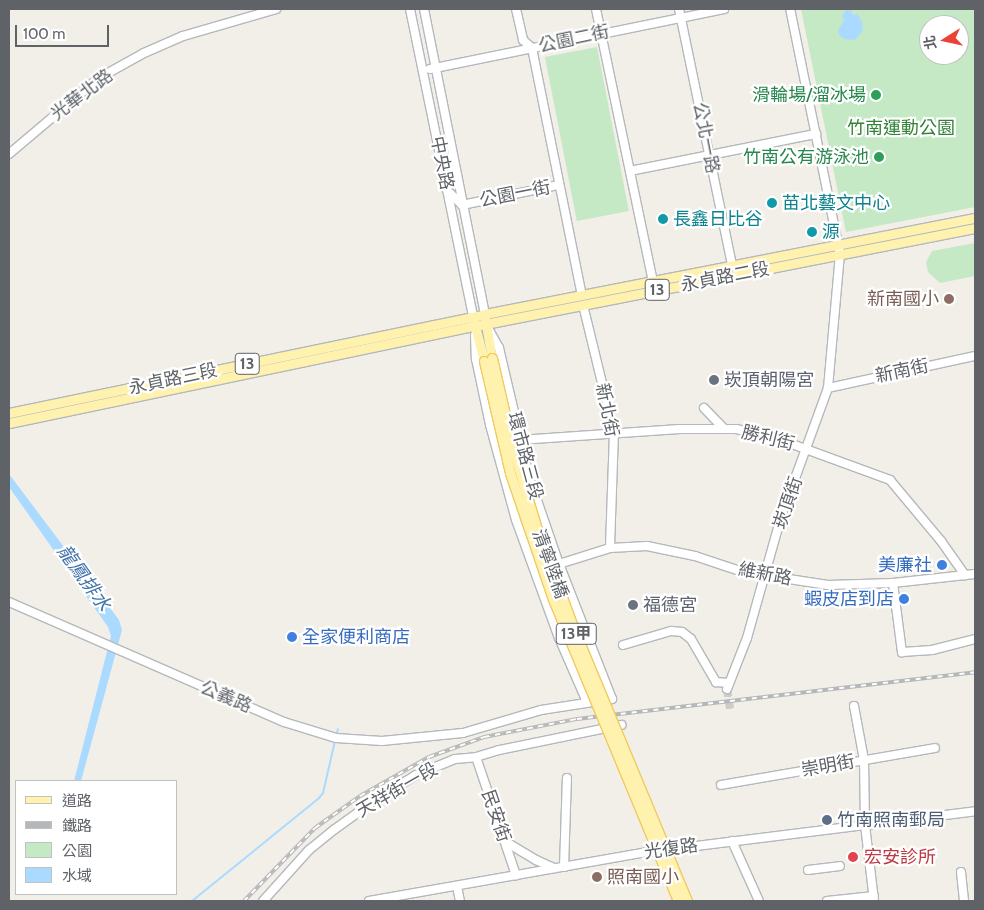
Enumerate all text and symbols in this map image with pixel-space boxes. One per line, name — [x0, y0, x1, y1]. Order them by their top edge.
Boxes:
scale bar — [18, 15, 111, 47]
north arrow — [919, 15, 969, 65]
street label: 公園二街 — [537, 21, 611, 57]
text: 100 m — [23, 25, 65, 43]
text: 北 — [920, 34, 940, 51]
street label: 光華北路 — [47, 65, 117, 125]
place label: 滑輪場/溜冰場 — [752, 84, 866, 106]
marker: 滑輪場/溜冰場 — [870, 89, 882, 101]
street label: 公北一路 — [689, 101, 723, 175]
park label: 竹南運動公園 — [847, 117, 955, 139]
street label: 中央路 — [426, 134, 458, 192]
place label: 竹南公有游泳池 — [743, 146, 869, 168]
marker: 竹南公有游泳池 — [873, 151, 885, 163]
street label: 公園一街 — [478, 177, 552, 211]
place label: 苗北藝文中心 — [782, 192, 890, 214]
marker: 苗北藝文中心 — [766, 197, 778, 209]
place label: 長鑫日比谷 — [673, 208, 763, 230]
marker: 長鑫日比谷 — [657, 213, 669, 225]
place label: 源 — [822, 221, 840, 243]
marker: 源 — [806, 226, 818, 238]
street label: 永貞路二段 — [679, 258, 771, 296]
road number: 13 — [644, 276, 670, 304]
place label: 新南國小 — [867, 288, 939, 310]
marker: 新南國小 — [943, 293, 955, 305]
road number: 13 — [234, 350, 260, 378]
street label: 新南街 — [873, 355, 931, 387]
street label: 永貞路三段 — [127, 359, 219, 399]
place label: 崁頂朝陽宮 — [724, 369, 814, 391]
marker: 崁頂朝陽宮 — [708, 374, 720, 386]
street label: 新北街 — [591, 381, 623, 439]
street label: 環市路三段 — [503, 410, 547, 502]
street label: 勝利街 — [739, 421, 797, 455]
street label: 崁頂街 — [769, 474, 807, 532]
street label: 清寧陸橋 — [528, 526, 572, 602]
water label: 龍鳳排水 — [52, 541, 116, 615]
place label: 美廉社 — [878, 554, 932, 576]
street label: 維新路 — [736, 558, 794, 590]
marker: 美廉社 — [936, 559, 948, 571]
place label: 蝦皮店到店 — [804, 588, 894, 610]
marker: 蝦皮店到店 — [898, 593, 910, 605]
place label: 福德宮 — [643, 594, 697, 616]
marker: 福德宮 — [627, 599, 639, 611]
road number: 13甲 — [555, 620, 597, 648]
place label: 全家便利商店 — [302, 626, 410, 648]
marker: 全家便利商店 — [286, 631, 298, 643]
street label: 公義路 — [197, 677, 255, 717]
street label: 崇明街 — [800, 751, 856, 781]
street label: 天祥街一段 — [353, 758, 441, 822]
legend — [15, 780, 178, 895]
street label: 民安街 — [477, 787, 515, 845]
text: 道路 — [62, 792, 92, 810]
place label: 竹南照南郵局 — [837, 809, 945, 831]
marker: 竹南照南郵局 — [821, 814, 833, 826]
text: 鐵路 — [62, 817, 92, 835]
street label: 光復路 — [643, 835, 699, 863]
text: 公園 — [62, 842, 92, 860]
place label: 宏安診所 — [864, 846, 936, 868]
marker: 宏安診所 — [846, 850, 860, 864]
place label: 照南國小 — [607, 866, 679, 888]
text: 水域 — [62, 867, 92, 885]
marker: 照南國小 — [591, 871, 603, 883]

